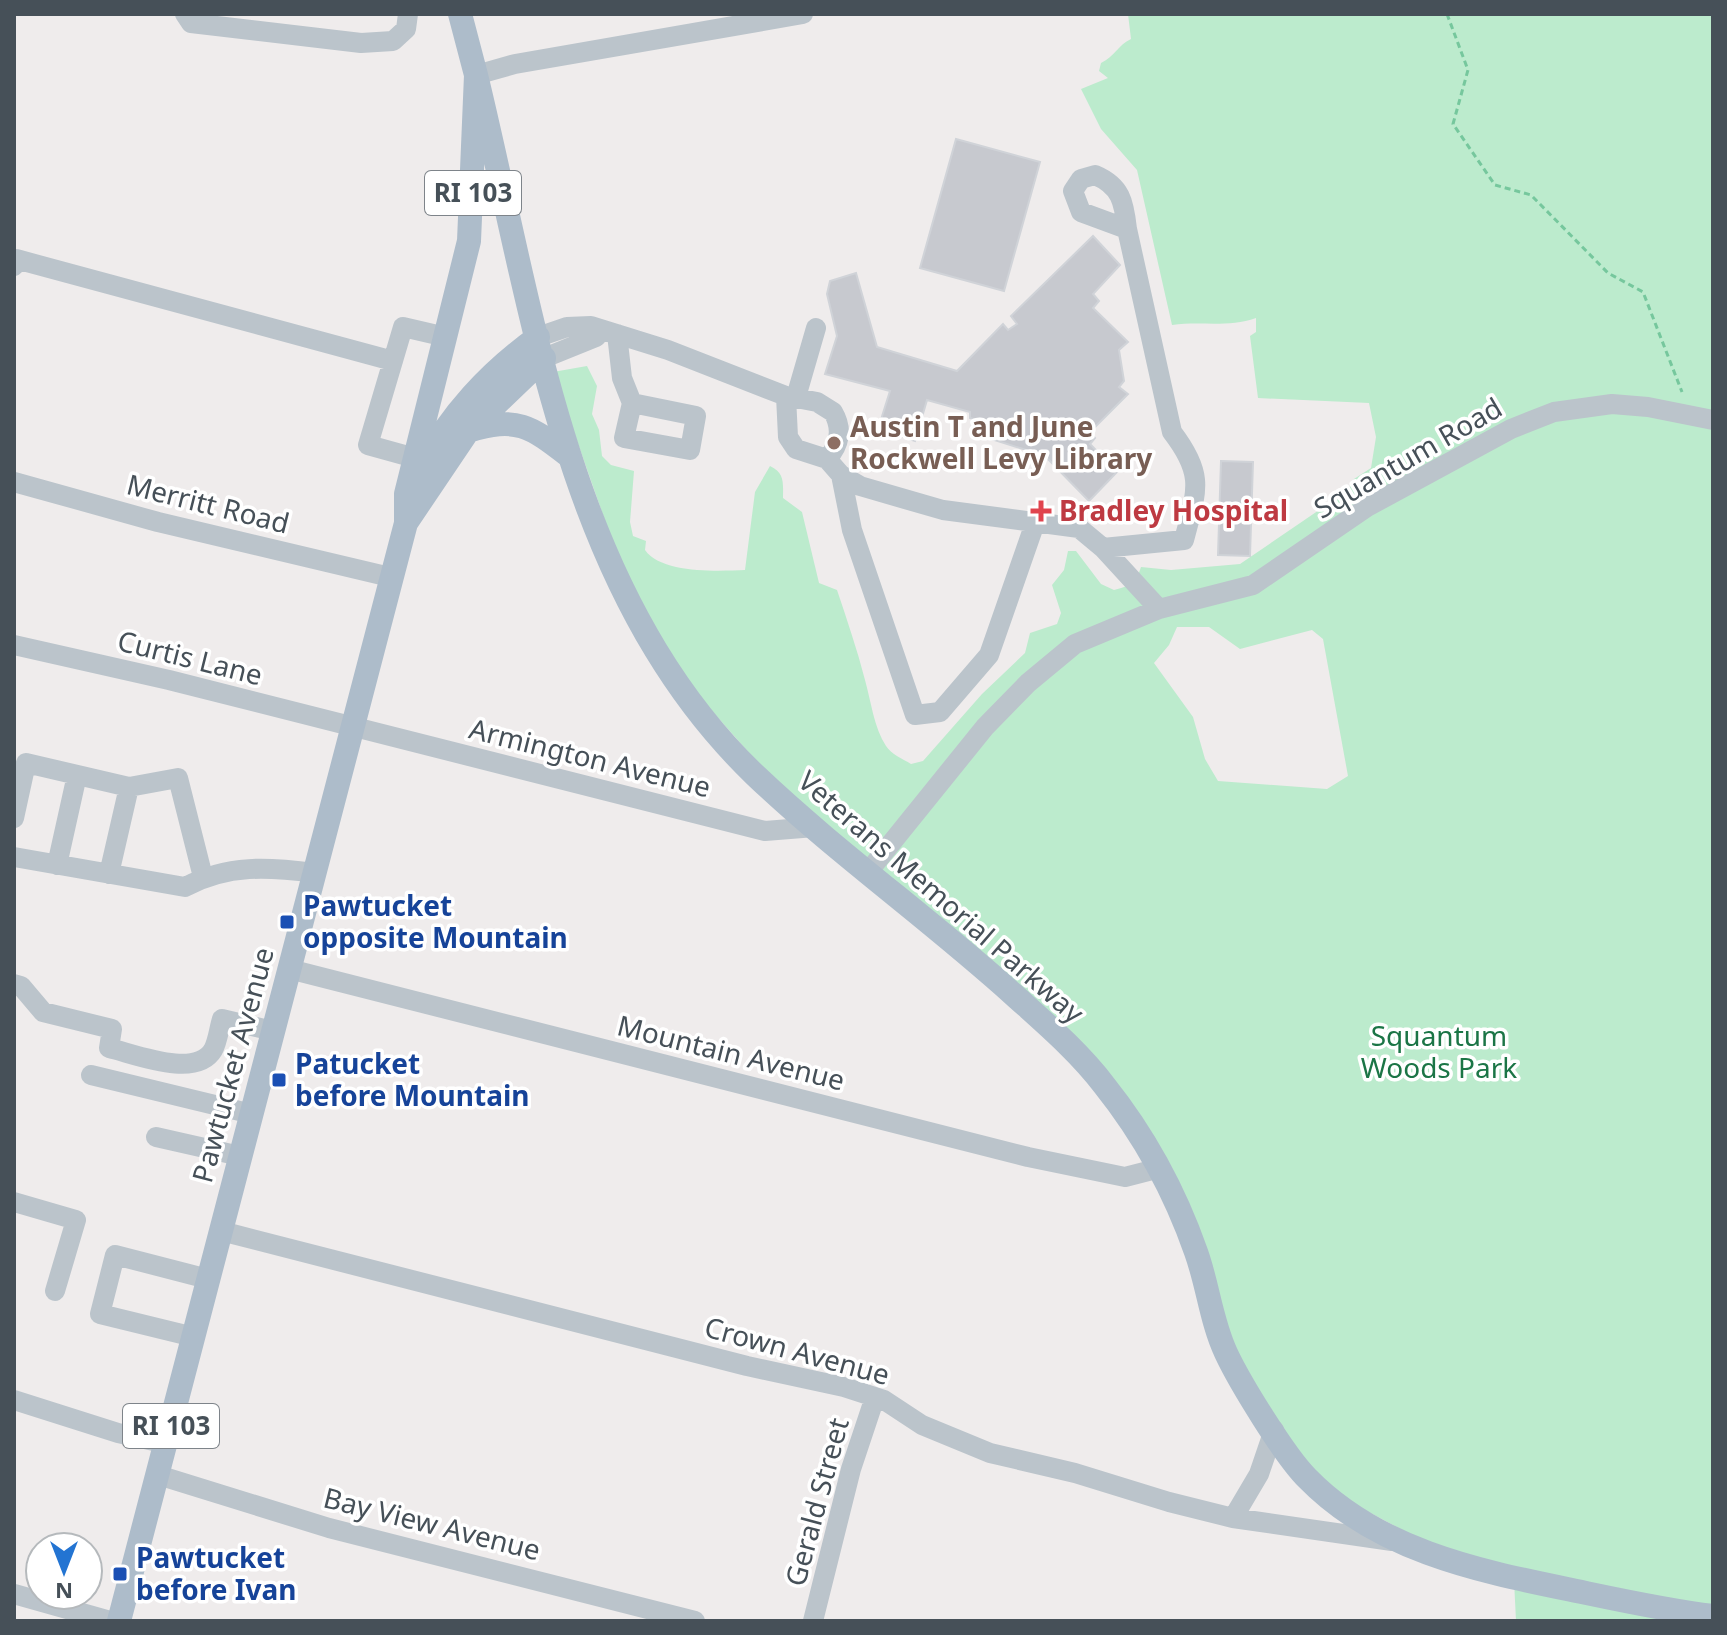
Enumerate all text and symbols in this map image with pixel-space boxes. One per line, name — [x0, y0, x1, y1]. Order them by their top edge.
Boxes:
road number: RI 103 — [425, 171, 521, 215]
street label: Squantum Road — [1307, 388, 1508, 526]
place label: Austin T and June Rockwell Levy Library — [850, 407, 1152, 477]
marker: Austin T and June Rockwell Levy Library — [825, 434, 843, 452]
street label: Merritt Road — [123, 464, 294, 542]
place label: Bradley Hospital — [1059, 491, 1288, 529]
marker: Bradley Hospital — [1030, 500, 1052, 522]
street label: Curtis Lane — [114, 621, 267, 693]
street label: Armington Avenue — [466, 709, 715, 805]
street label: Veterans Memorial Parkway — [791, 761, 1093, 1031]
place label: Pawtucket opposite Mountain — [303, 886, 568, 956]
marker: Pawtucket opposite Mountain — [278, 913, 296, 931]
street label: Pawtucket Avenue — [182, 943, 282, 1187]
street label: Mountain Avenue — [614, 1005, 849, 1099]
park label: Squantum Woods Park — [1361, 1016, 1517, 1086]
place label: Patucket before Mountain — [295, 1044, 530, 1114]
marker: Patucket before Mountain — [270, 1071, 288, 1089]
street label: Crown Avenue — [701, 1307, 894, 1393]
road number: RI 103 — [123, 1404, 219, 1448]
street label: Gerald Street — [775, 1413, 857, 1590]
street label: Bay View Avenue — [320, 1478, 545, 1568]
north arrow — [24, 1531, 104, 1611]
place label: Pawtucket before Ivan — [136, 1538, 297, 1608]
marker: Pawtucket before Ivan — [111, 1565, 129, 1583]
text: N — [55, 1577, 73, 1607]

